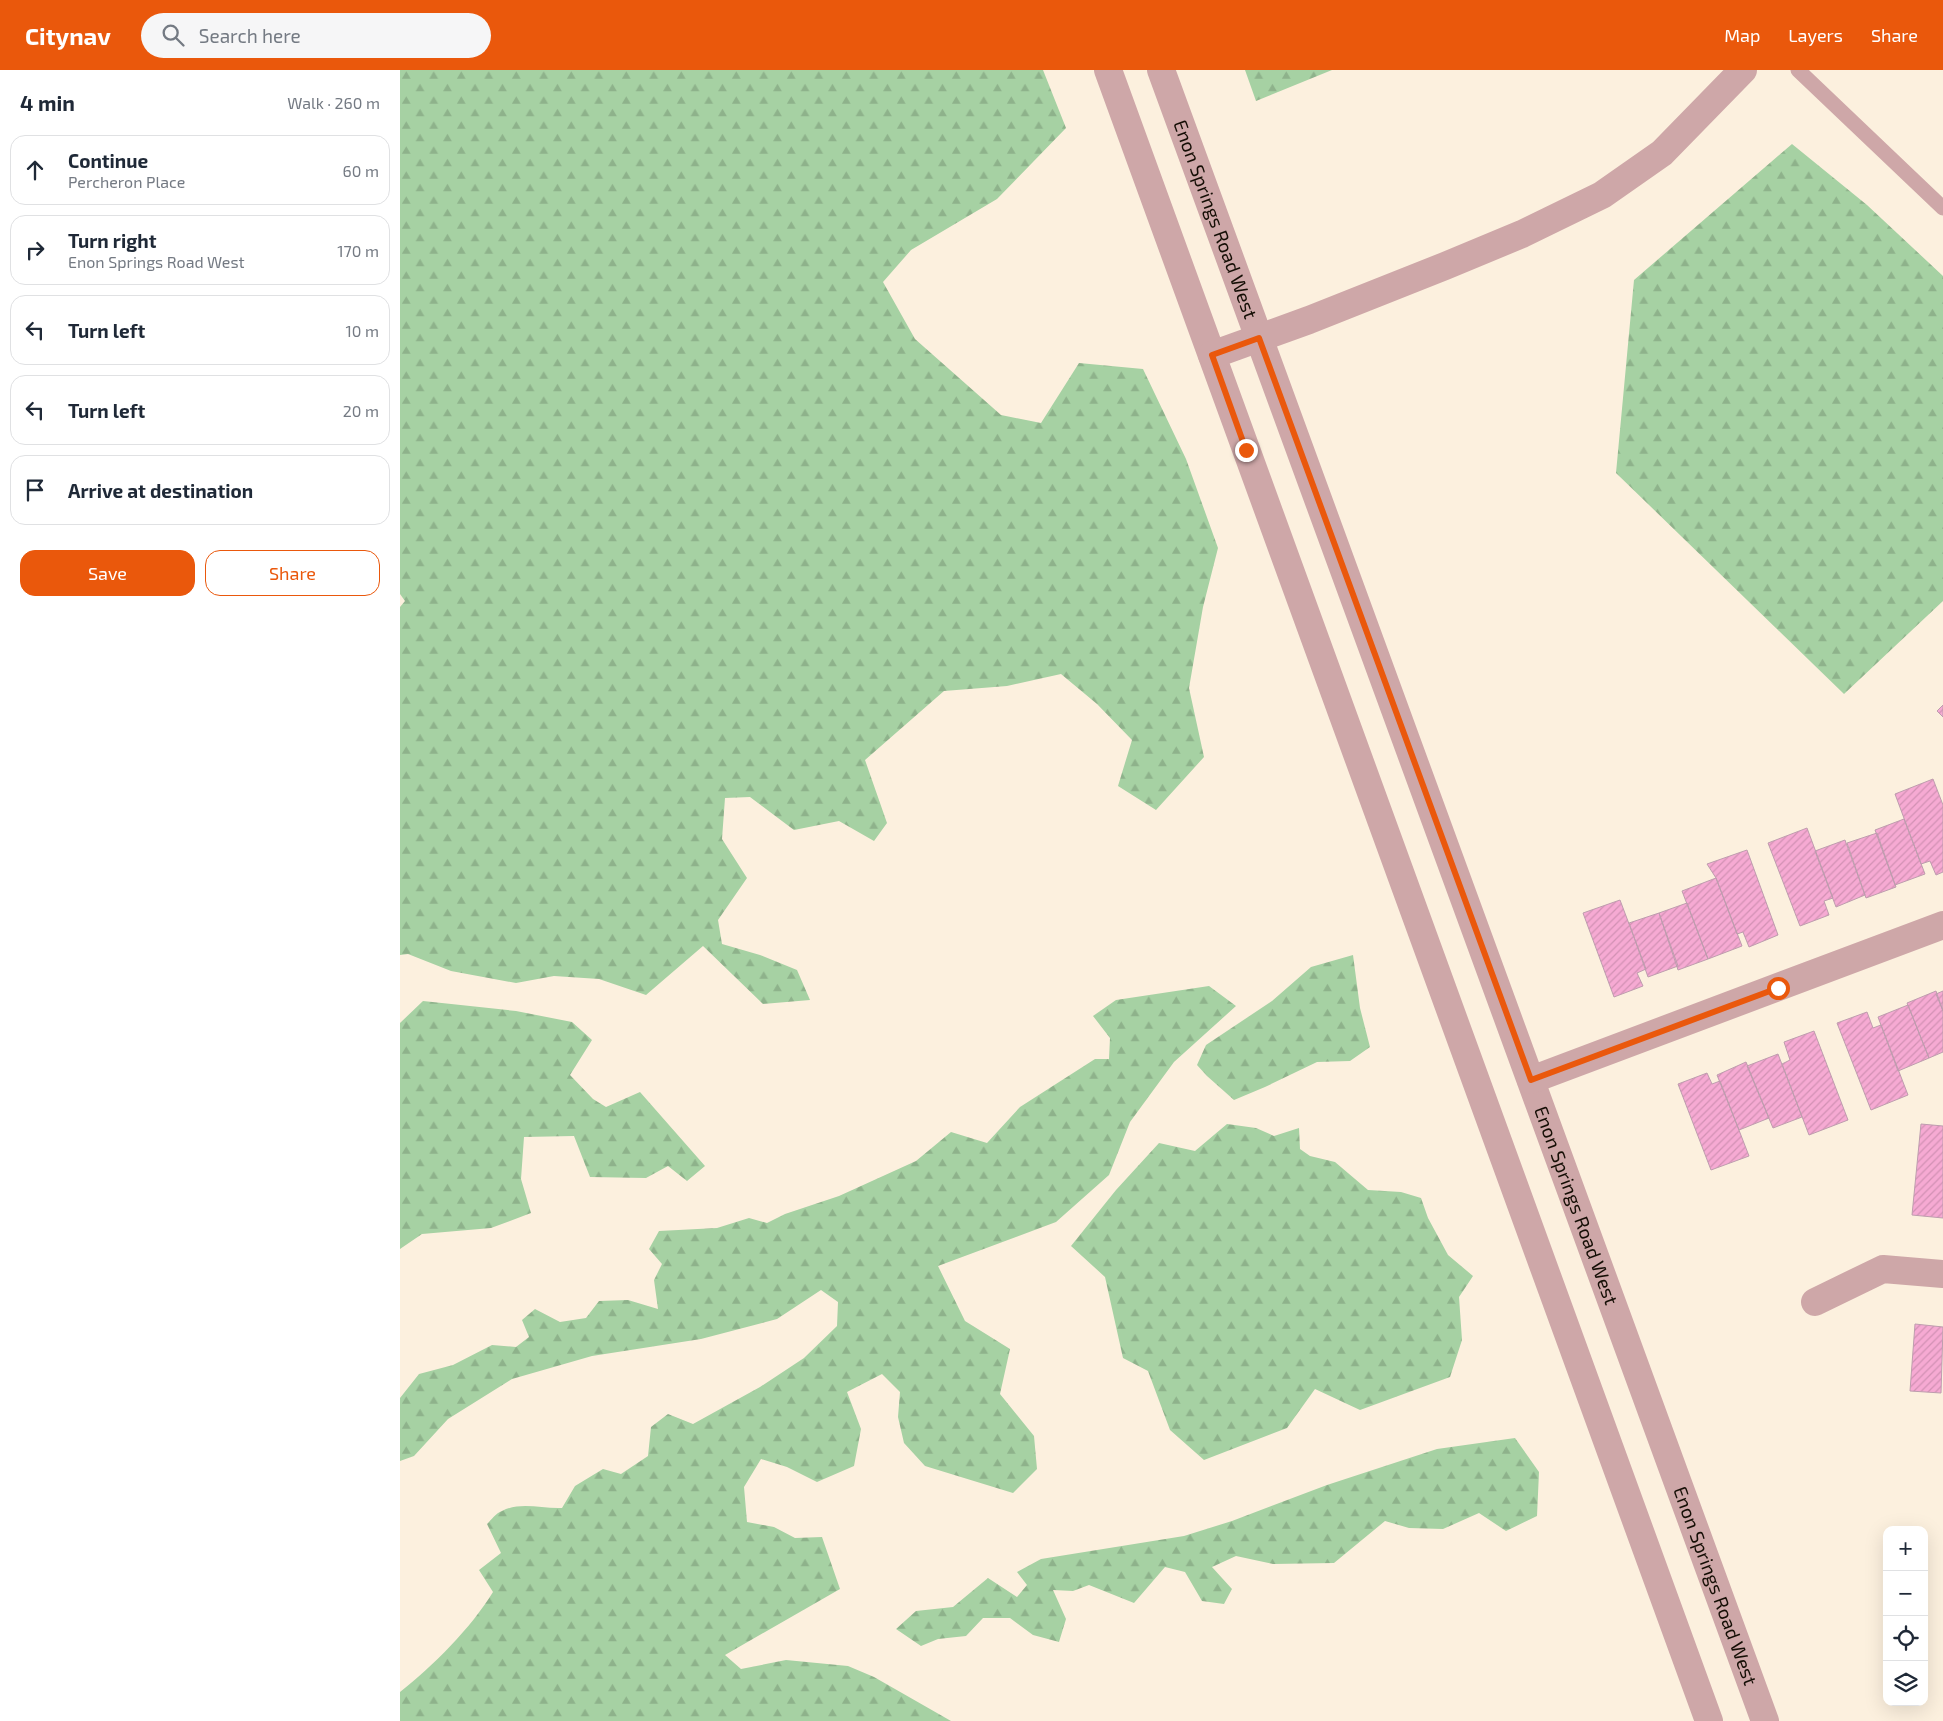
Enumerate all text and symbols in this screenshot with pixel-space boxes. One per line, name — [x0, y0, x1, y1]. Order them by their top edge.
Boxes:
search box — [141, 13, 491, 58]
text: Citynav — [25, 21, 111, 50]
icon: search — [159, 21, 187, 49]
text: Search here — [199, 24, 301, 47]
text: Map — [1724, 24, 1760, 46]
text: Layers — [1788, 24, 1843, 46]
text: Share — [1871, 24, 1918, 46]
text: 4 min — [20, 90, 75, 115]
text: Walk · 260 m — [287, 93, 380, 112]
street label: Enon Springs Road West — [1169, 117, 1263, 322]
text: Continue — [68, 149, 148, 172]
icon: ahead — [21, 156, 49, 184]
text: 60 m — [343, 161, 379, 180]
text: Percheron Place — [68, 172, 185, 191]
text: Turn right — [68, 229, 156, 252]
icon: right — [21, 236, 49, 264]
text: 170 m — [337, 241, 379, 260]
text: Enon Springs Road West — [68, 252, 245, 271]
icon: left — [21, 316, 49, 344]
text: Turn left — [68, 319, 145, 342]
text: 10 m — [345, 321, 379, 340]
icon: left — [21, 396, 49, 424]
text: Turn left — [68, 399, 145, 422]
text: 20 m — [343, 401, 379, 420]
route end — [1235, 439, 1258, 462]
icon: arrive — [21, 476, 49, 504]
text: Arrive at destination — [68, 479, 253, 502]
button: Save — [20, 550, 195, 596]
button: Share — [205, 550, 380, 596]
route start — [1767, 977, 1790, 1000]
street label: Enon Springs Road West — [1530, 1103, 1624, 1308]
street label: Enon Springs Road West — [1669, 1483, 1763, 1688]
map controls — [1883, 1526, 1928, 1706]
button: + — [1883, 1526, 1928, 1571]
button: − — [1883, 1571, 1928, 1616]
button: locate — [1883, 1616, 1928, 1661]
button: layers — [1883, 1661, 1928, 1706]

